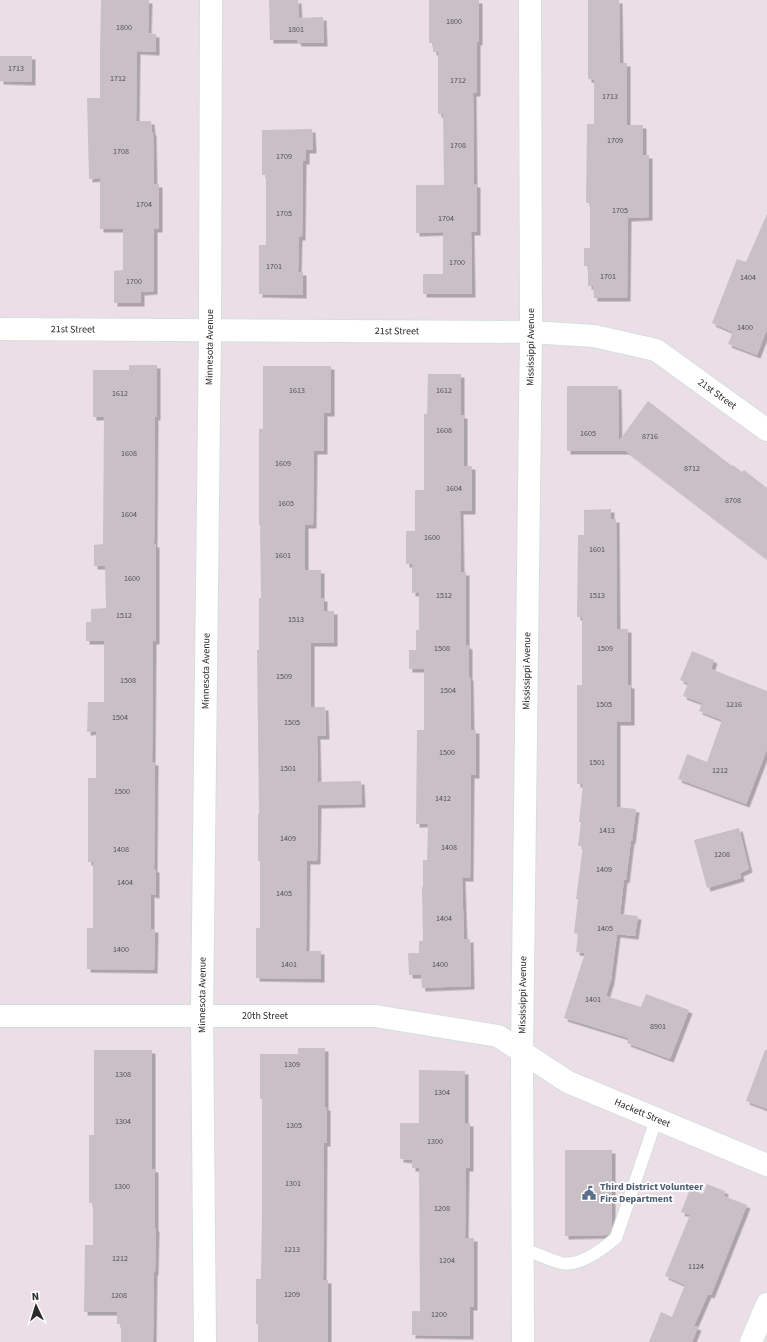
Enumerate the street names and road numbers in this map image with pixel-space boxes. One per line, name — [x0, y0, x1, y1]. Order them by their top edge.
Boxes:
street label: Mississippi Avenue — [523, 308, 538, 386]
street label: Minnesota Avenue — [202, 309, 217, 385]
street label: 21st Street — [51, 322, 96, 337]
street label: 21st Street — [375, 324, 420, 338]
street label: 21st Street — [695, 375, 740, 413]
street label: Mississippi Avenue — [519, 632, 534, 710]
street label: Minnesota Avenue — [199, 633, 213, 709]
street label: Mississippi Avenue — [515, 956, 530, 1034]
street label: Minnesota Avenue — [195, 957, 210, 1033]
street label: 20th Street — [242, 1009, 289, 1023]
street label: Hackett Street — [612, 1095, 673, 1131]

